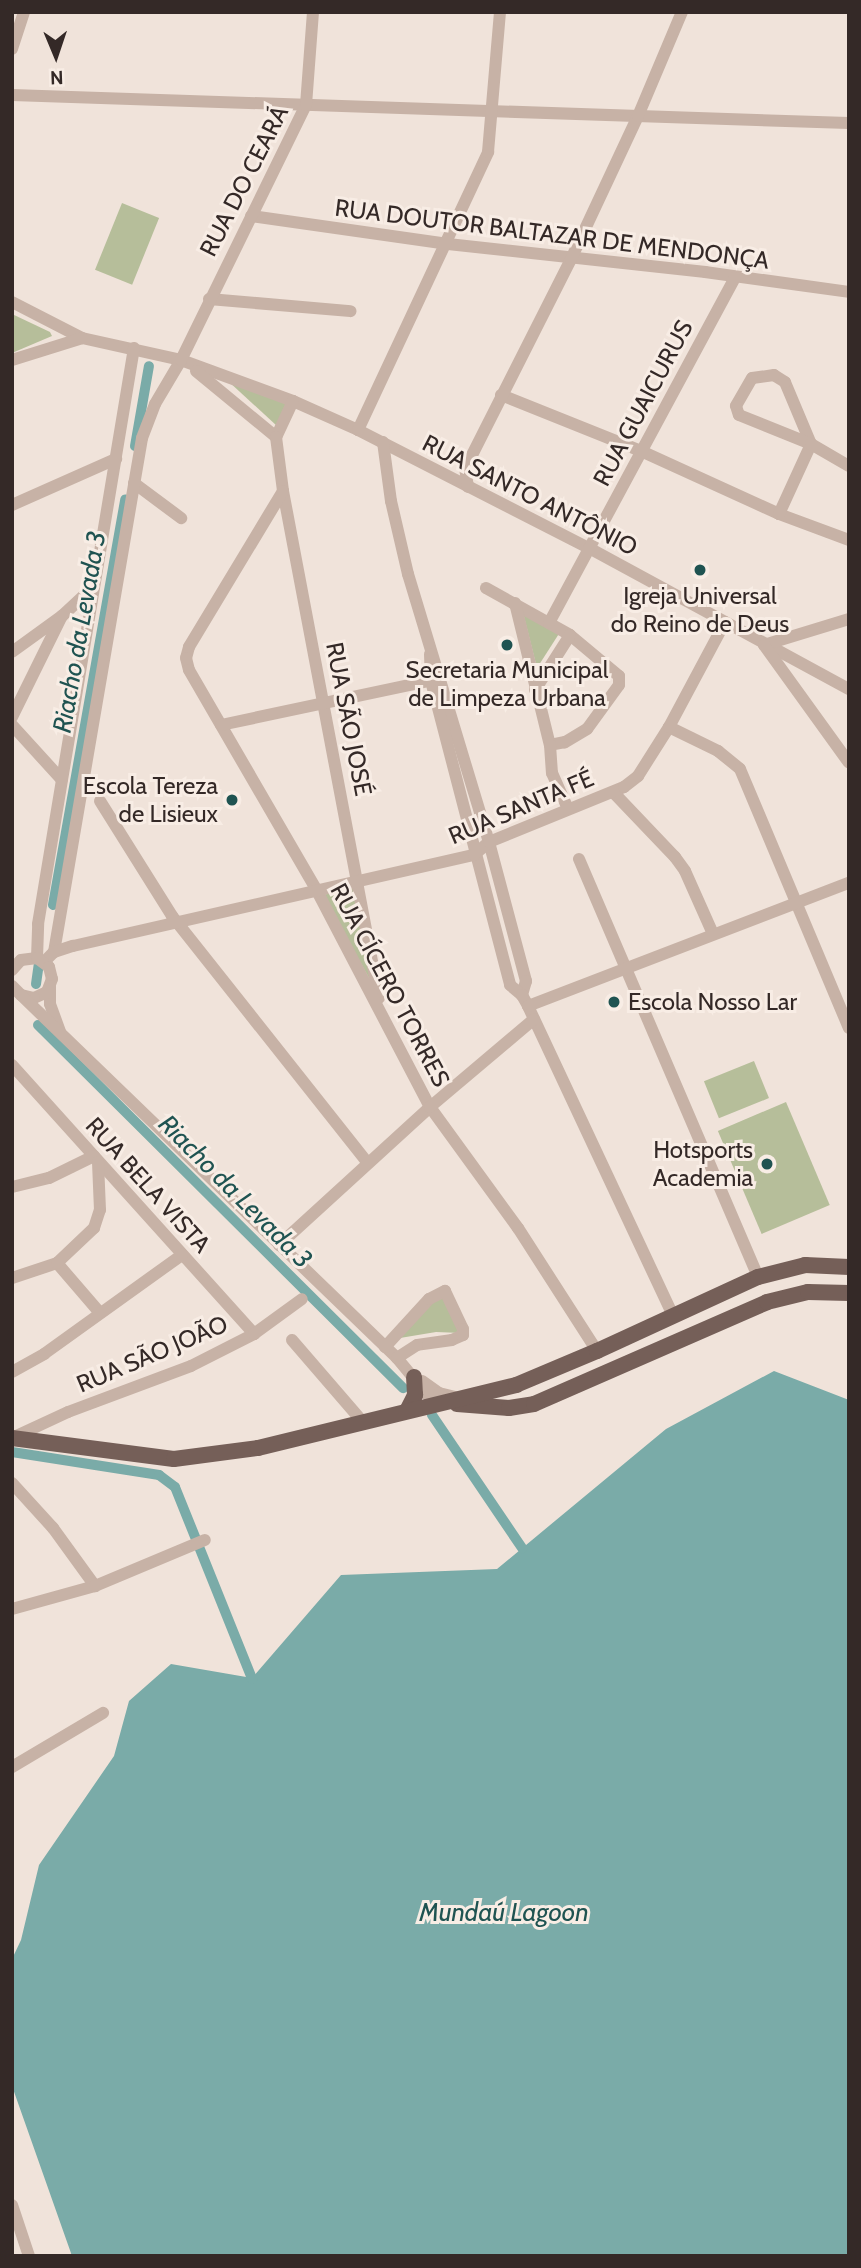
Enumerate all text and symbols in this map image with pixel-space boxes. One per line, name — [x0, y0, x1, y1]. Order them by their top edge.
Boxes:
north arrow — [21, 21, 91, 91]
text: N — [50, 66, 64, 89]
street label: RUA DO CEARÁ — [194, 101, 294, 261]
street label: RUA DOUTOR BALTAZAR DE MENDONÇA — [333, 193, 771, 275]
street label: RUA GUAICURUS — [587, 315, 699, 491]
street label: RUA SANTO ANTÔNIO — [418, 428, 642, 562]
water label: Riacho da Levada 3 — [47, 529, 113, 735]
marker: Igreja Universal do Reino de Deus — [692, 562, 708, 578]
place label: Igreja Universal do Reino de Deus — [611, 582, 789, 638]
marker: Secretaria Municipal de Limpeza Urbana — [499, 637, 515, 653]
street label: RUA SÃO JOSÉ — [320, 640, 378, 798]
place label: Secretaria Municipal de Limpeza Urbana — [406, 656, 608, 712]
street label: RUA SANTA FÉ — [444, 763, 598, 851]
place label: Escola Tereza de Lisieux — [83, 772, 218, 828]
marker: Escola Tereza de Lisieux — [224, 792, 240, 808]
street label: RUA CÍCERO TORRES — [324, 878, 456, 1092]
place label: Escola Nosso Lar — [628, 988, 797, 1016]
marker: Escola Nosso Lar — [606, 994, 622, 1010]
water label: Riacho da Levada 3 — [152, 1109, 318, 1275]
street label: RUA BELA VISTA — [80, 1111, 216, 1259]
place label: Hotsports Academia — [653, 1136, 753, 1192]
marker: Hotsports Academia — [759, 1156, 775, 1172]
street label: RUA SÃO JOÃO — [72, 1309, 232, 1399]
water label: Mundaú Lagoon — [419, 1897, 589, 1929]

